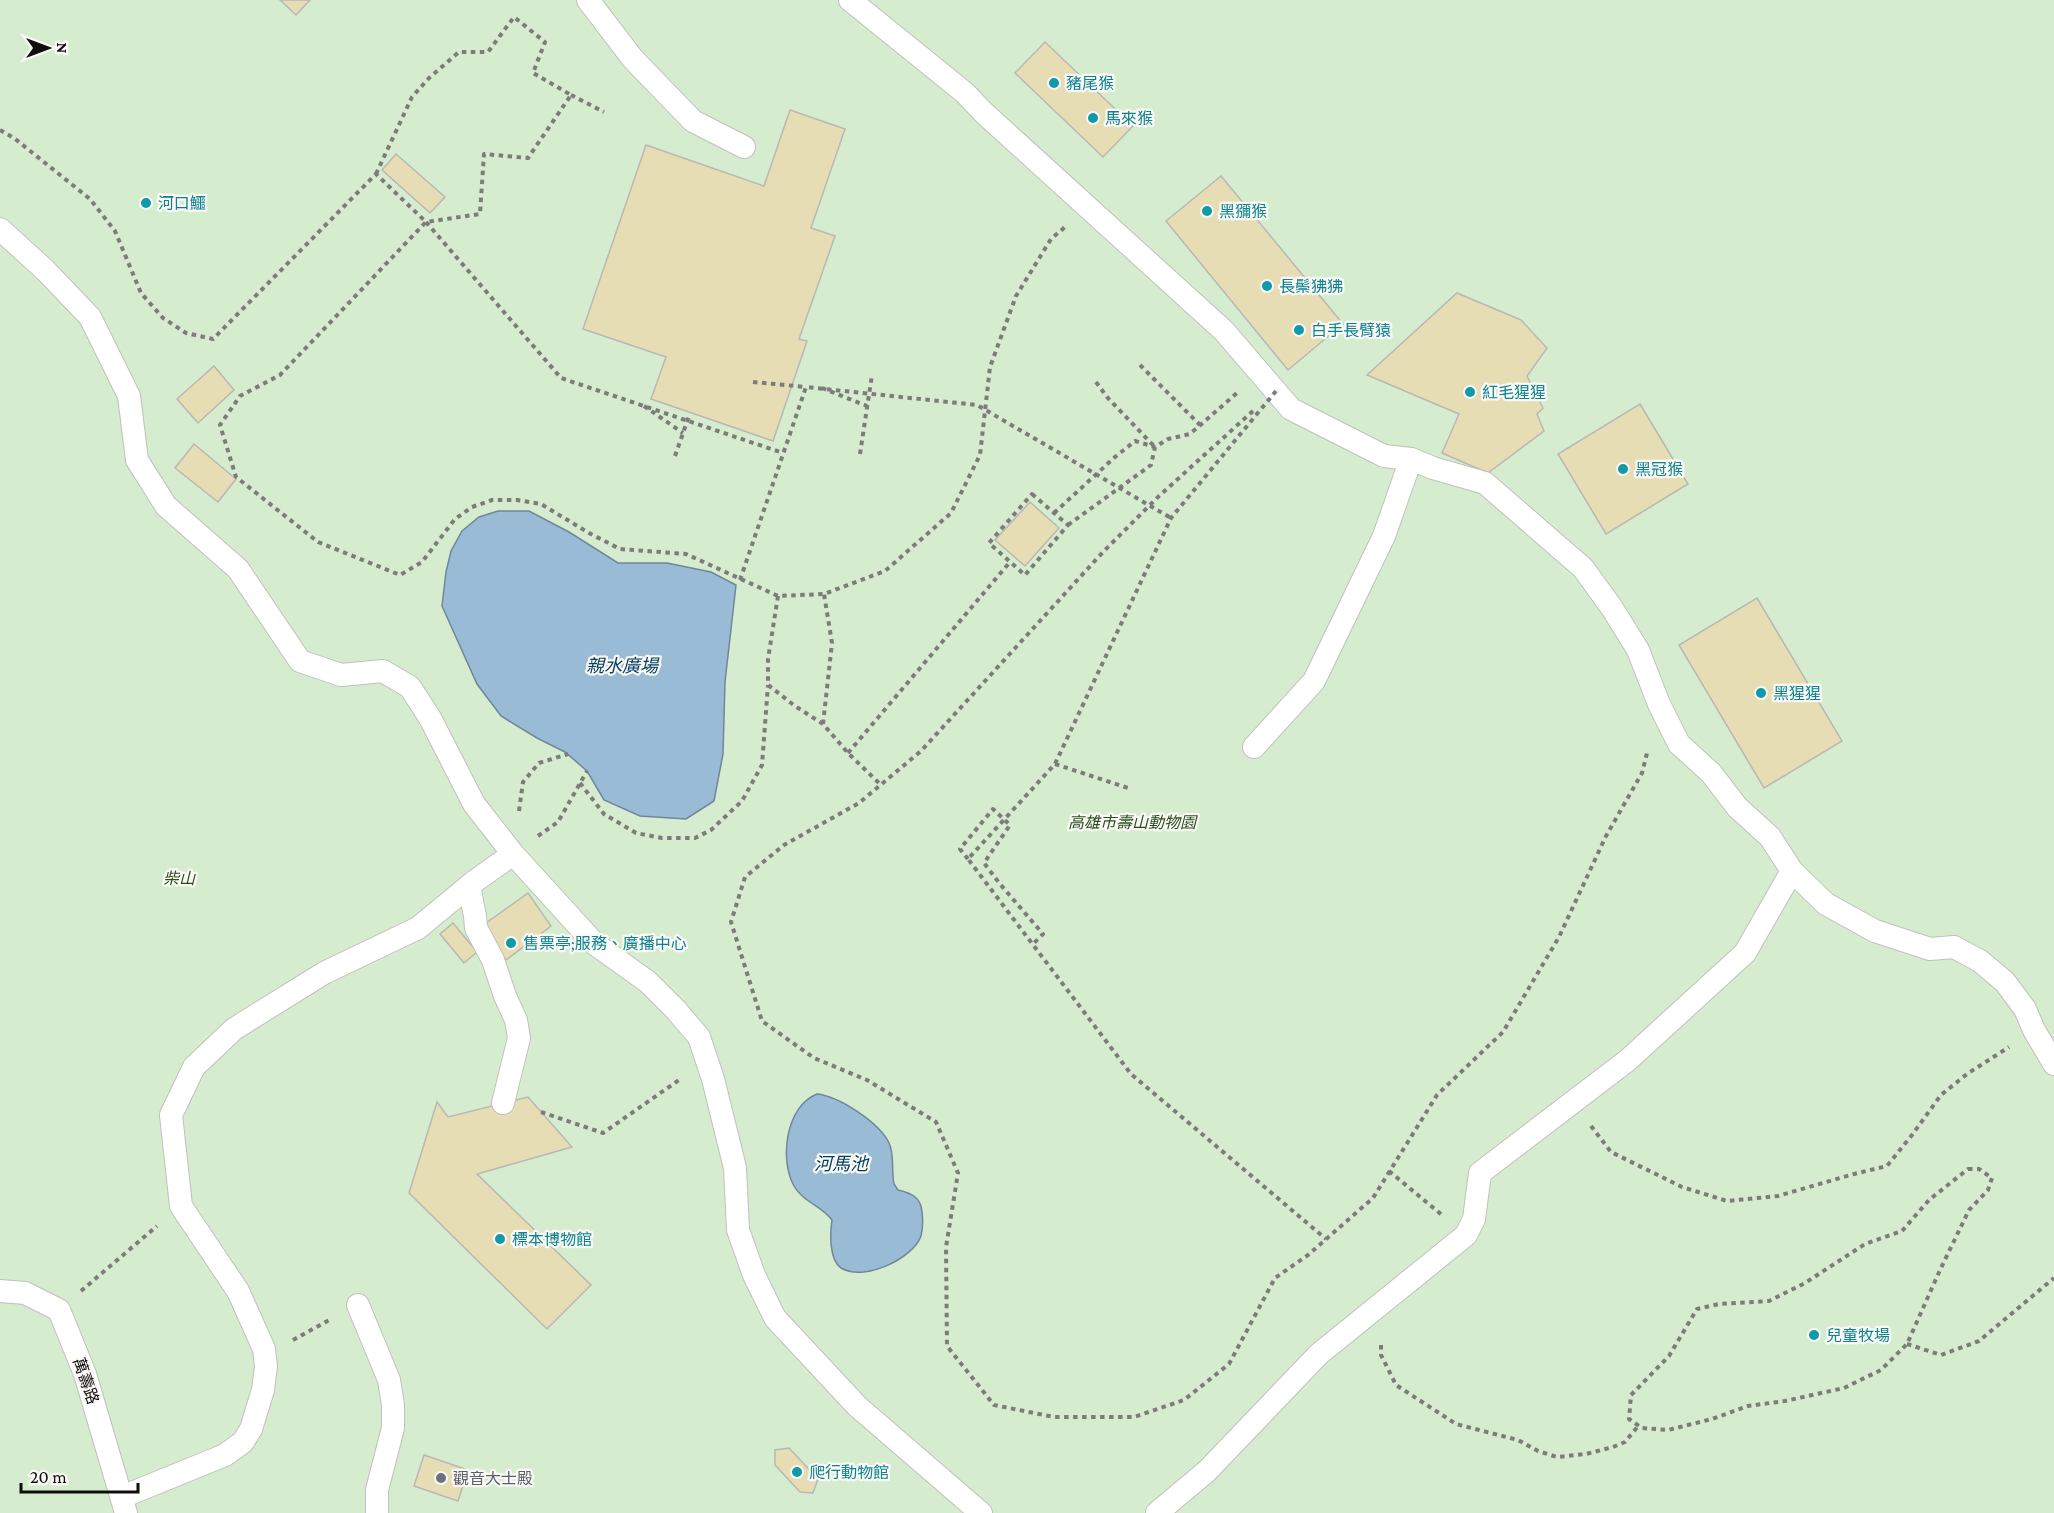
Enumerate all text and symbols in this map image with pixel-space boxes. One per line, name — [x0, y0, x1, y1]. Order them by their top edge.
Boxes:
north arrow — [18, 18, 78, 78]
text: N — [54, 43, 71, 54]
place label: 豬尾猴 — [1066, 75, 1114, 92]
marker: 豬尾猴 — [1047, 76, 1061, 90]
place label: 馬來猴 — [1105, 110, 1153, 127]
marker: 馬來猴 — [1086, 111, 1100, 125]
place label: 河口鱷 — [158, 195, 206, 212]
marker: 河口鱷 — [139, 196, 153, 210]
place label: 黑獼猴 — [1219, 203, 1267, 220]
marker: 黑獼猴 — [1200, 204, 1214, 218]
place label: 長鬃狒狒 — [1279, 278, 1343, 295]
marker: 長鬃狒狒 — [1260, 279, 1274, 293]
place label: 白手長臂猿 — [1311, 322, 1391, 339]
marker: 白手長臂猿 — [1292, 323, 1306, 337]
place label: 紅毛猩猩 — [1482, 384, 1546, 401]
marker: 紅毛猩猩 — [1463, 385, 1477, 399]
place label: 黑冠猴 — [1635, 461, 1683, 478]
marker: 黑冠猴 — [1616, 462, 1630, 476]
water label: 親水廣場 — [586, 656, 660, 676]
place label: 黑猩猩 — [1773, 685, 1821, 702]
marker: 黑猩猩 — [1754, 686, 1768, 700]
park label: 高雄市壽山動物園 — [1068, 814, 1198, 831]
park label: 柴山 — [163, 870, 196, 887]
place label: 售票亭;服務、廣播中心 — [523, 935, 687, 953]
marker: 售票亭;服務、廣播中心 — [504, 936, 518, 950]
water label: 河馬池 — [814, 1154, 870, 1174]
place label: 標本博物館 — [512, 1231, 592, 1248]
marker: 標本博物館 — [493, 1232, 507, 1246]
place label: 兒童牧場 — [1826, 1327, 1890, 1344]
marker: 兒童牧場 — [1807, 1328, 1821, 1342]
street label: 萬壽路 — [70, 1356, 102, 1406]
scale bar — [21, 1456, 138, 1494]
place label: 爬行動物館 — [809, 1464, 889, 1481]
marker: 爬行動物館 — [790, 1465, 804, 1479]
text: 20 m — [30, 1467, 67, 1487]
place label: 觀音大士殿 — [453, 1470, 533, 1487]
marker: 觀音大士殿 — [434, 1471, 448, 1485]

